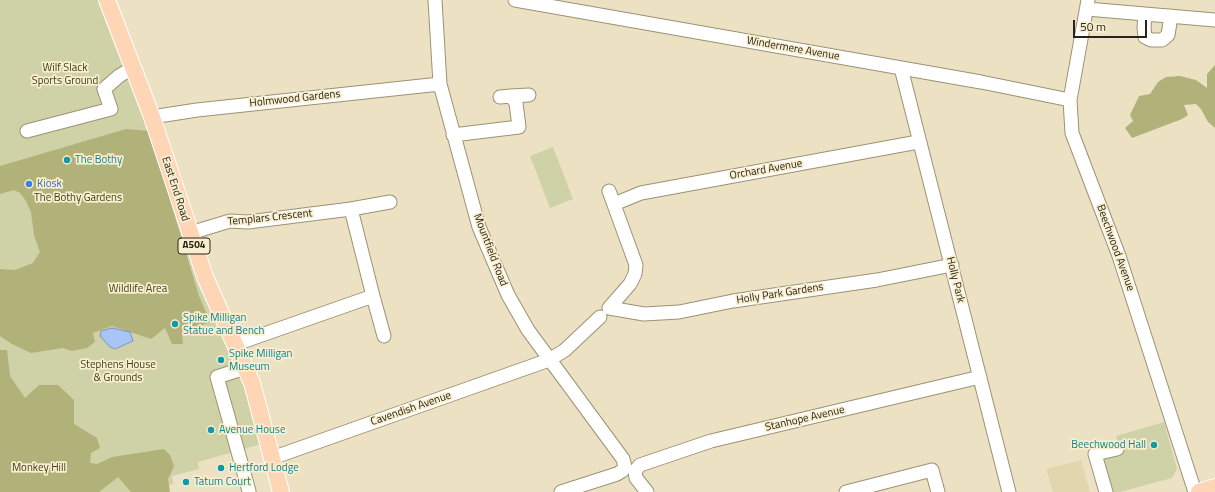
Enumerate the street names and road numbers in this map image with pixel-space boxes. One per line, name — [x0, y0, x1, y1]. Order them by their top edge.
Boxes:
street label: Windermere Avenue — [746, 34, 840, 64]
street label: Holmwood Gardens — [249, 88, 341, 110]
street label: East End Road — [158, 155, 192, 223]
street label: Orchard Avenue — [729, 157, 803, 183]
street label: Beechwood Avenue — [1093, 203, 1137, 293]
street label: Templars Crescent — [227, 207, 313, 229]
street label: Mountfield Road — [470, 212, 510, 288]
road number: A504 — [178, 238, 210, 254]
street label: Holly Park — [943, 256, 967, 304]
street label: Holly Park Gardens — [736, 281, 824, 307]
street label: Cavendish Avenue — [369, 389, 453, 429]
street label: Stanhope Avenue — [764, 403, 846, 435]

